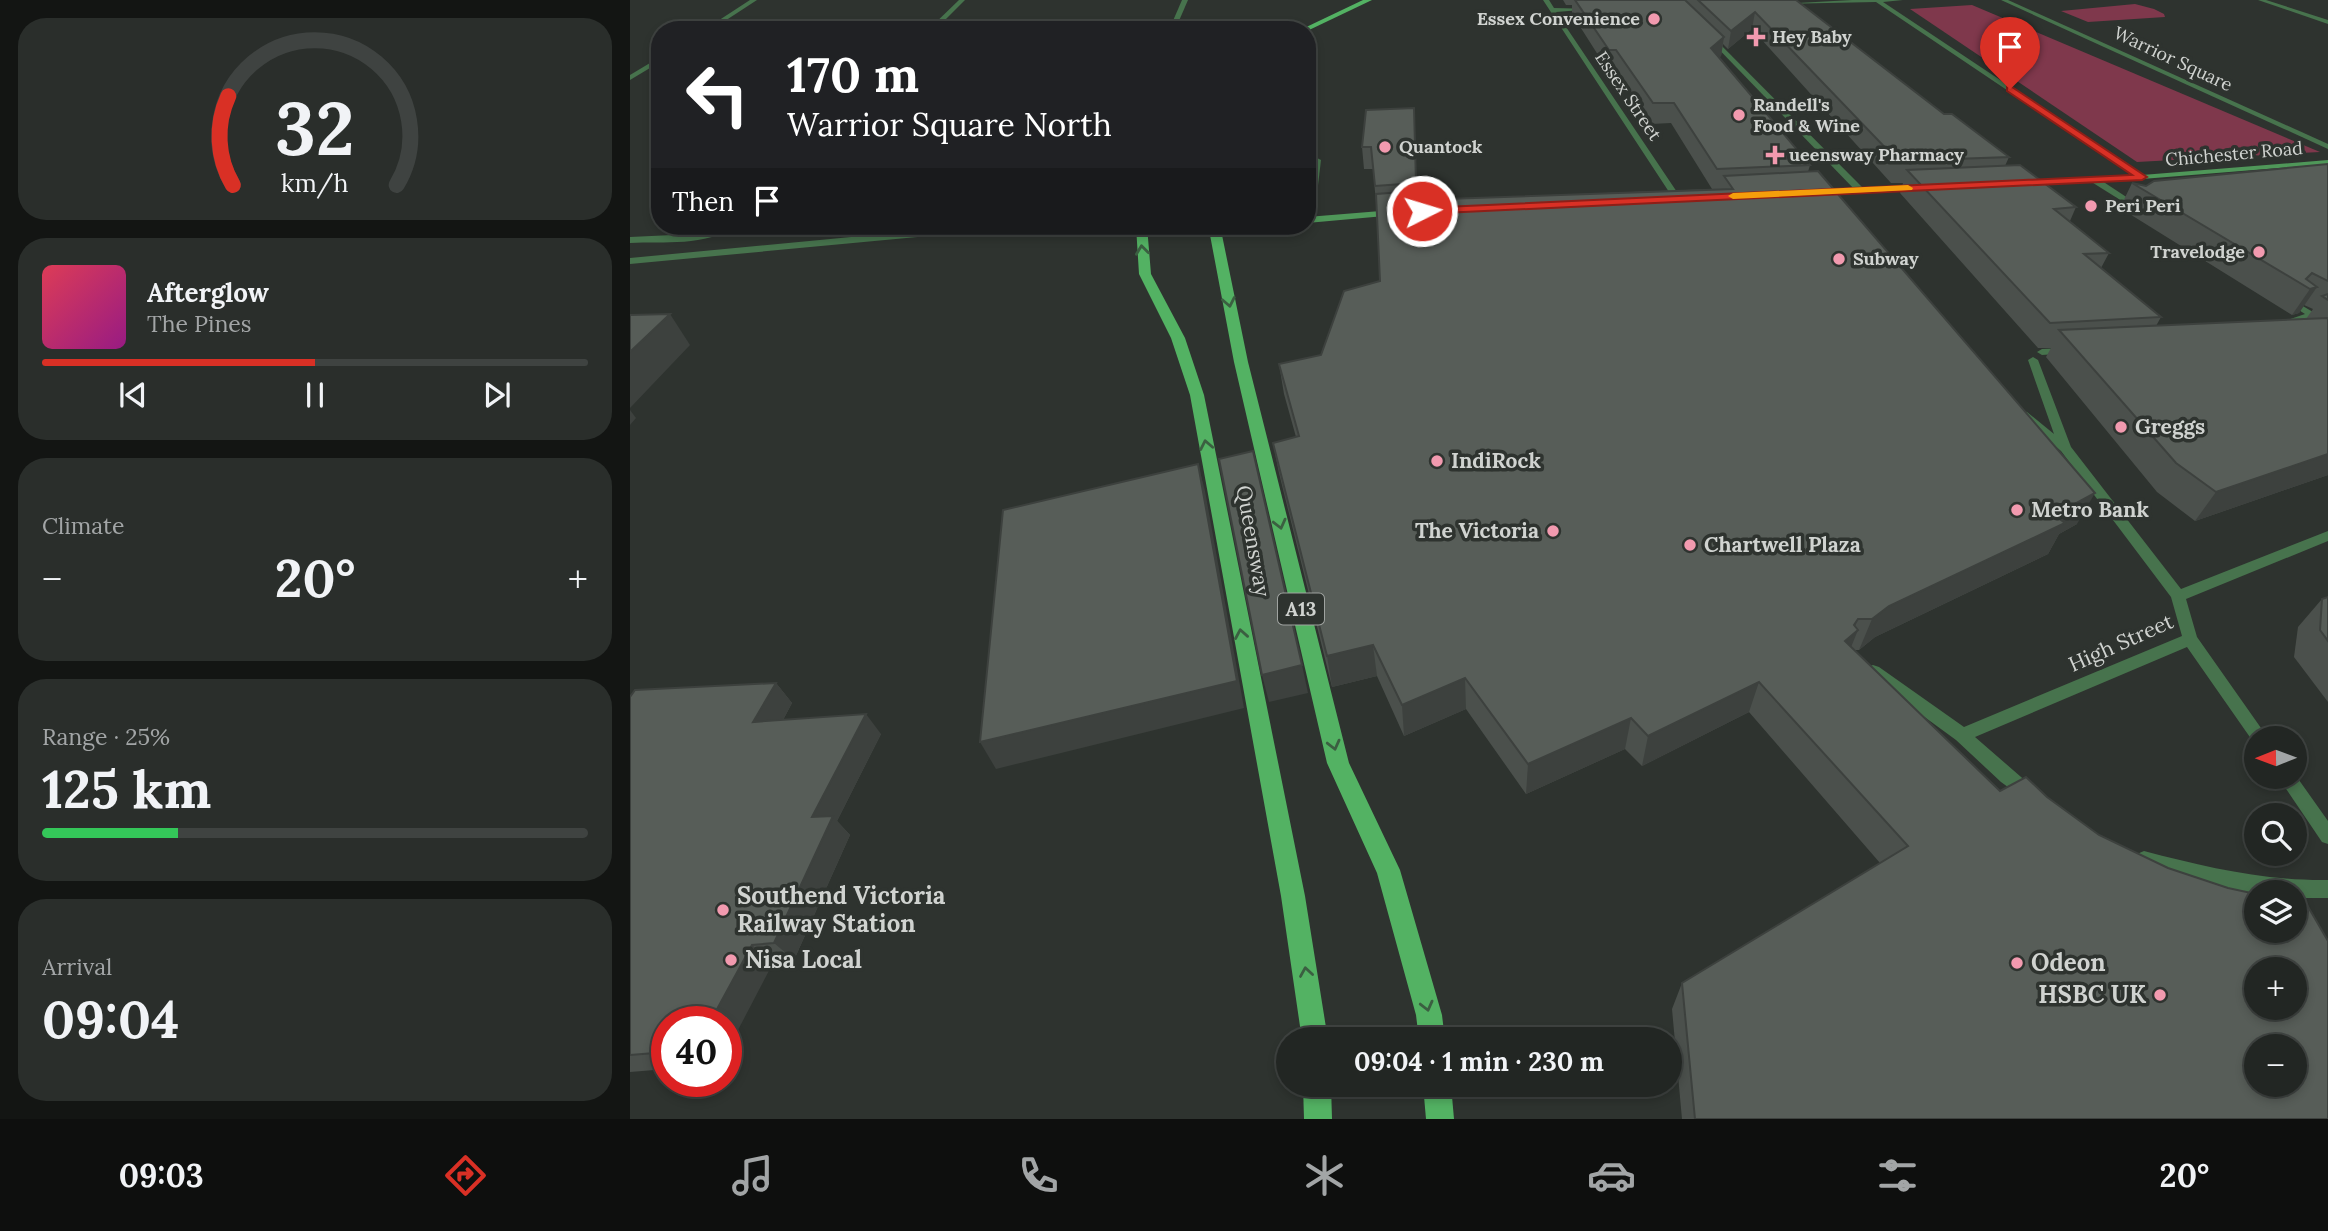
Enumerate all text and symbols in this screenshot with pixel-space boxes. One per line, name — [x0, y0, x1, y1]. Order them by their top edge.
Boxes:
place label: Essex Convenience — [1477, 7, 1640, 30]
marker: Essex Convenience — [1646, 11, 1662, 27]
pin — [1980, 17, 2040, 89]
street label: Warrior Square — [2110, 21, 2236, 96]
place label: Hey Baby — [1772, 25, 1852, 48]
marker: Hey Baby — [1746, 27, 1766, 47]
icon: arrive — [1991, 28, 2029, 66]
text: 170 m — [787, 43, 919, 105]
street label: Essex Street — [1590, 47, 1667, 145]
icon: left — [672, 49, 763, 140]
text: 32 — [275, 82, 355, 175]
place label: Randell's Food & Wine — [1753, 93, 1860, 137]
text: Warrior Square North — [787, 104, 1112, 145]
marker: Randell's Food & Wine — [1731, 107, 1747, 123]
place label: Quantock — [1399, 135, 1483, 158]
street label: Chichester Road — [2164, 136, 2304, 171]
marker: Quantock — [1377, 139, 1393, 155]
place label: ueensway Pharmacy — [1789, 143, 1964, 166]
marker: ueensway Pharmacy — [1767, 147, 1783, 163]
text: km/h — [281, 167, 349, 199]
position arrow — [1385, 174, 1459, 248]
icon: arrive — [748, 182, 786, 220]
text: Then — [672, 185, 734, 218]
place label: Peri Peri — [2105, 194, 2181, 217]
marker: Peri Peri — [2083, 198, 2099, 214]
place label: Travelodge — [2150, 240, 2245, 263]
one-way arrow — [1135, 244, 1150, 256]
marker: Travelodge — [2251, 244, 2267, 260]
place label: Subway — [1853, 247, 1919, 270]
marker: Subway — [1831, 251, 1847, 267]
text: Afterglow — [147, 276, 269, 309]
one-way arrow — [1220, 296, 1235, 308]
text: The Pines — [147, 309, 252, 338]
icon: previous — [114, 376, 152, 414]
icon: pause — [296, 376, 334, 414]
icon: next — [478, 376, 516, 414]
place label: Greggs — [2135, 413, 2205, 440]
marker: Greggs — [2113, 419, 2129, 435]
one-way arrow — [1200, 439, 1215, 451]
place label: IndiRock — [1451, 447, 1541, 474]
marker: IndiRock — [1429, 453, 1445, 469]
street label: Queensway — [1230, 483, 1277, 599]
place label: Metro Bank — [2031, 496, 2150, 523]
marker: Metro Bank — [2009, 502, 2025, 518]
text: Climate — [42, 511, 124, 540]
place label: The Victoria — [1415, 517, 1539, 544]
one-way arrow — [1272, 518, 1286, 530]
marker: The Victoria — [1545, 523, 1561, 539]
place label: Chartwell Plaza — [1704, 531, 1861, 558]
marker: Chartwell Plaza — [1682, 537, 1698, 553]
text: 20° — [275, 545, 355, 611]
text: − — [42, 555, 62, 603]
text: + — [568, 555, 588, 603]
road number: A13 — [1278, 594, 1324, 624]
street label: High Street — [2064, 607, 2178, 678]
one-way arrow — [1235, 628, 1250, 640]
text: Range · 25% — [42, 722, 170, 751]
north arrow — [2244, 726, 2306, 789]
map controls — [2244, 726, 2307, 1097]
one-way arrow — [1326, 739, 1340, 751]
text: 125 km — [42, 756, 211, 822]
button: search — [2244, 803, 2307, 866]
place label: Southend Victoria Railway Station — [737, 880, 946, 939]
button: layers — [2244, 880, 2307, 943]
marker: Southend Victoria Railway Station — [715, 902, 731, 918]
place label: Nisa Local — [745, 944, 862, 975]
place label: Odeon — [2031, 947, 2106, 978]
text: Arrival — [42, 952, 112, 981]
marker: Nisa Local — [723, 952, 739, 968]
marker: Odeon — [2009, 955, 2025, 971]
button: + — [2244, 957, 2307, 1020]
one-way arrow — [1299, 966, 1314, 978]
place label: HSBC UK — [2038, 979, 2147, 1010]
text: 09:04 — [42, 986, 180, 1052]
marker: HSBC UK — [2152, 987, 2168, 1003]
one-way arrow — [1419, 1000, 1433, 1012]
speed limit sign: 40 — [651, 1006, 742, 1097]
button: − — [2244, 1034, 2307, 1097]
text: 09:04 · 1 min · 230 m — [1354, 1045, 1604, 1078]
icon: directions — [441, 1151, 490, 1200]
icon: music — [728, 1151, 777, 1200]
icon: phone — [1014, 1151, 1063, 1200]
icon: climate — [1300, 1151, 1349, 1200]
icon: car — [1587, 1151, 1636, 1200]
icon: filters — [1873, 1151, 1922, 1200]
text: 09:03 — [119, 1155, 204, 1196]
text: 20° — [2160, 1155, 2209, 1196]

